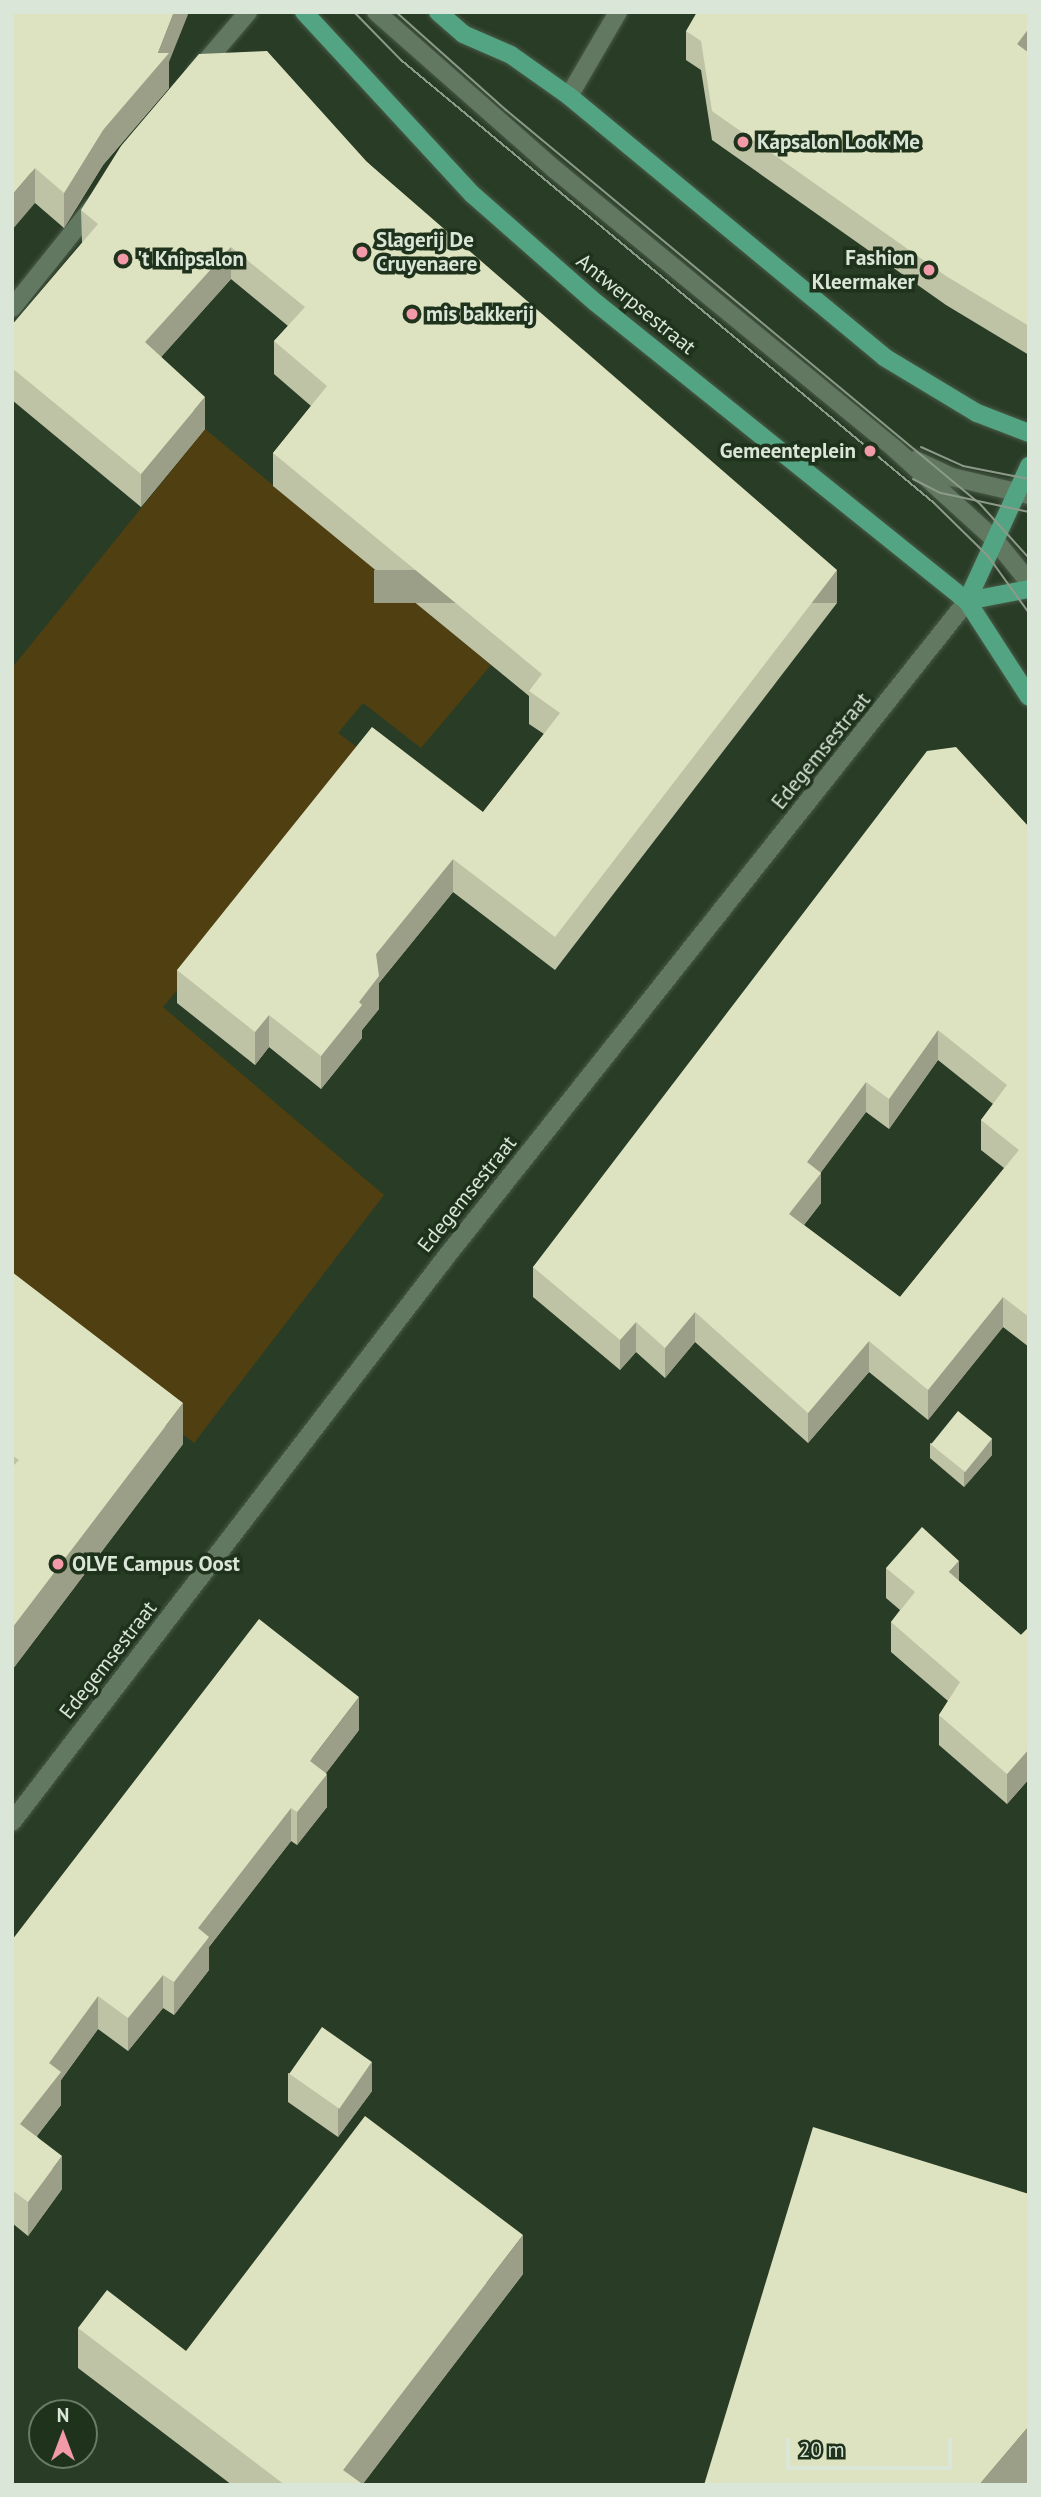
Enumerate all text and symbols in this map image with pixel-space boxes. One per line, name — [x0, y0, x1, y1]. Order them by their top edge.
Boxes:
place label: Kapsalon Look Me — [757, 129, 921, 155]
marker: Kapsalon Look Me — [735, 134, 751, 150]
place label: Slagerij De Cruyenaere — [376, 227, 477, 277]
marker: Slagerij De Cruyenaere — [354, 244, 370, 260]
place label: Fashion Kleermaker — [812, 245, 915, 295]
place label: 't Knipsalon — [137, 246, 244, 272]
street label: Antwerpsestraat — [571, 248, 701, 360]
marker: 't Knipsalon — [115, 251, 131, 267]
marker: Fashion Kleermaker — [921, 262, 937, 278]
place label: mis bakkerij — [426, 301, 534, 327]
marker: mis bakkerij — [404, 306, 420, 322]
place label: Gemeenteplein — [720, 438, 856, 464]
marker: Gemeenteplein — [862, 443, 878, 459]
street label: Edegemsestraat — [766, 688, 876, 814]
street label: Edegemsestraat — [412, 1131, 522, 1257]
place label: OLVE Campus Oost — [72, 1551, 240, 1577]
marker: OLVE Campus Oost — [50, 1556, 66, 1572]
street label: Edegemsestraat — [54, 1596, 162, 1724]
north arrow — [28, 2399, 98, 2469]
text: N — [57, 2403, 69, 2427]
scale bar — [789, 2424, 955, 2468]
text: 20 m — [799, 2436, 845, 2463]

